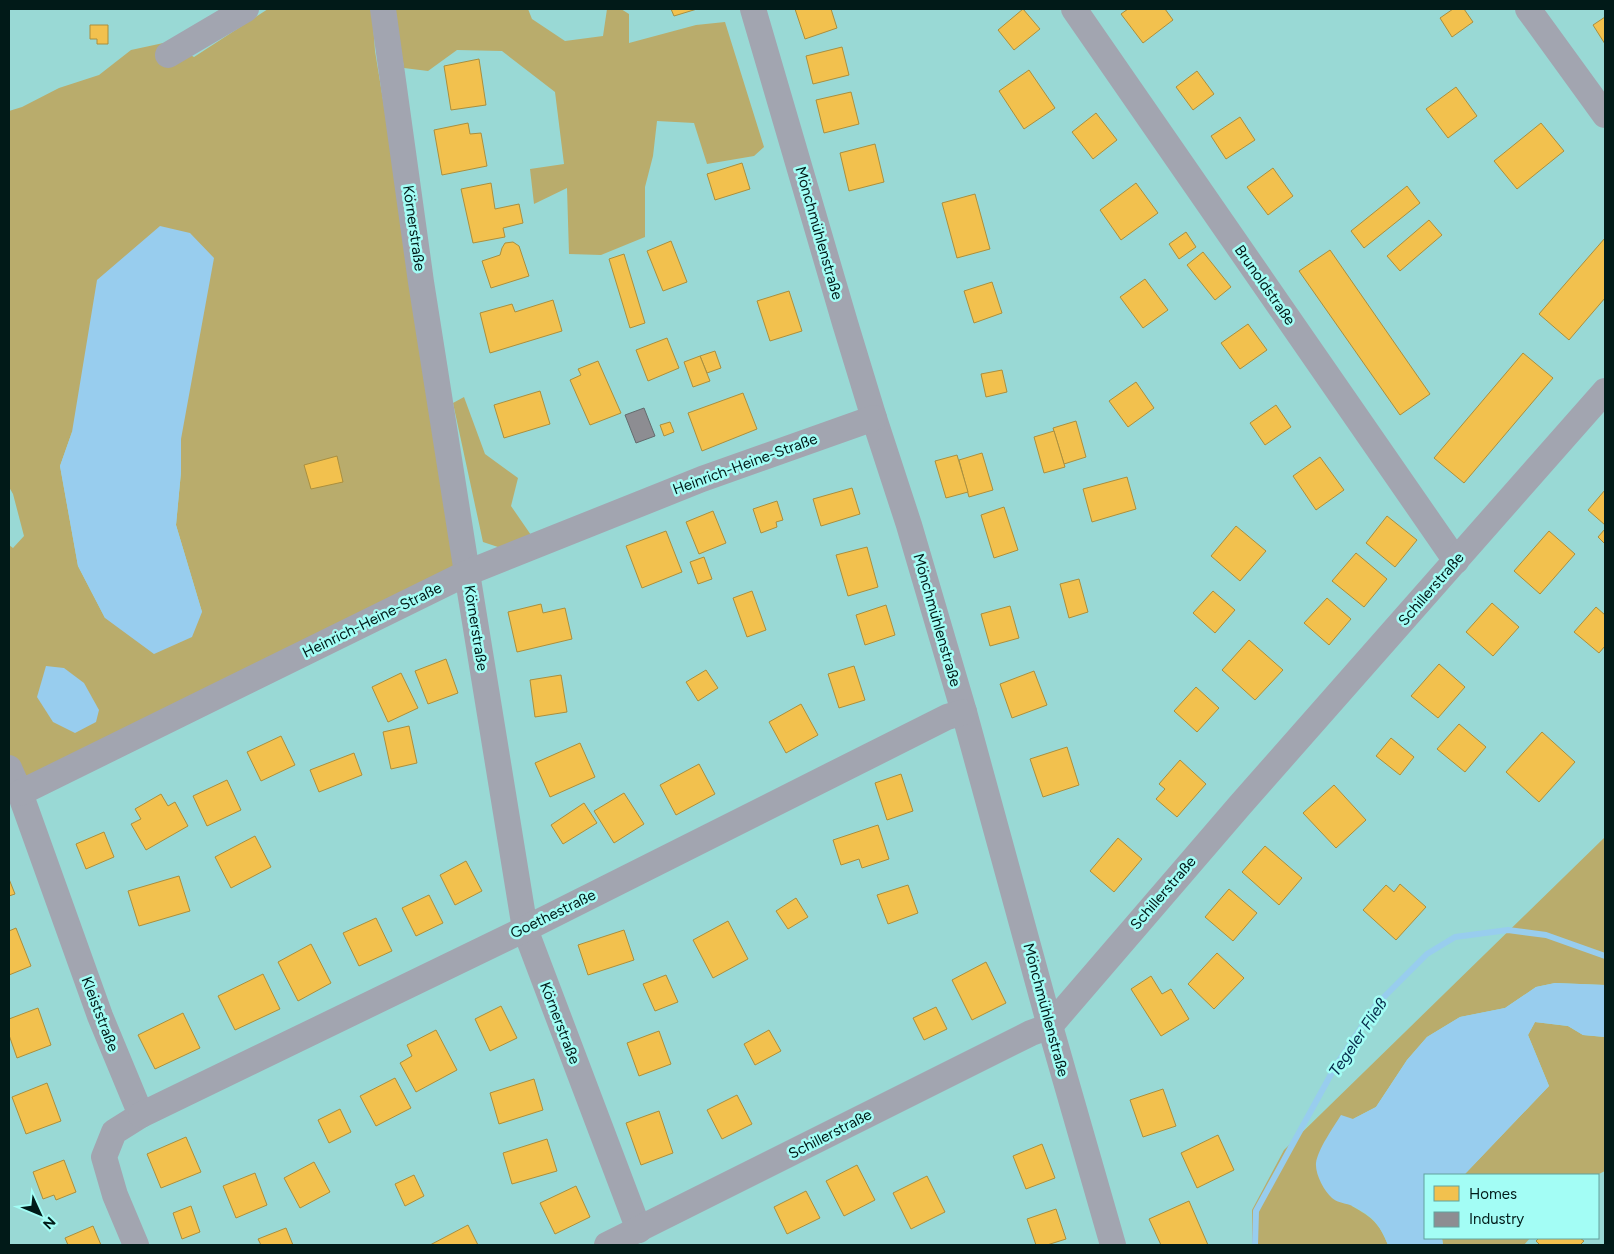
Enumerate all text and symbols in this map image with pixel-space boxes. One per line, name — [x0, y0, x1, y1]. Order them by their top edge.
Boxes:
street label: Mönchmühlenstraße — [791, 164, 847, 302]
street label: Körnerstraße — [399, 184, 429, 272]
street label: Brunoldstraße — [1231, 241, 1299, 329]
street label: Heinrich-Heine-Straße — [670, 429, 820, 499]
street label: Schillerstraße — [1394, 549, 1468, 629]
street label: Mönchmühlenstraße — [909, 551, 965, 689]
street label: Heinrich-Heine-Straße — [299, 578, 445, 662]
street label: Körnerstraße — [460, 584, 492, 672]
street label: Schillerstraße — [1126, 853, 1200, 933]
street label: Goethestraße — [507, 886, 599, 942]
street label: Mönchmühlenstraße — [1019, 941, 1073, 1079]
street label: Kleiststraße — [77, 974, 123, 1054]
street label: Körnerstraße — [536, 979, 584, 1067]
water label: Tegeler Fließ — [1325, 994, 1391, 1080]
street label: Schillerstraße — [785, 1105, 875, 1163]
legend — [1424, 1174, 1599, 1239]
text: Homes — [1469, 1185, 1517, 1203]
north arrow — [15, 1189, 65, 1239]
text: Industry — [1469, 1210, 1524, 1228]
text: N — [39, 1213, 59, 1232]

